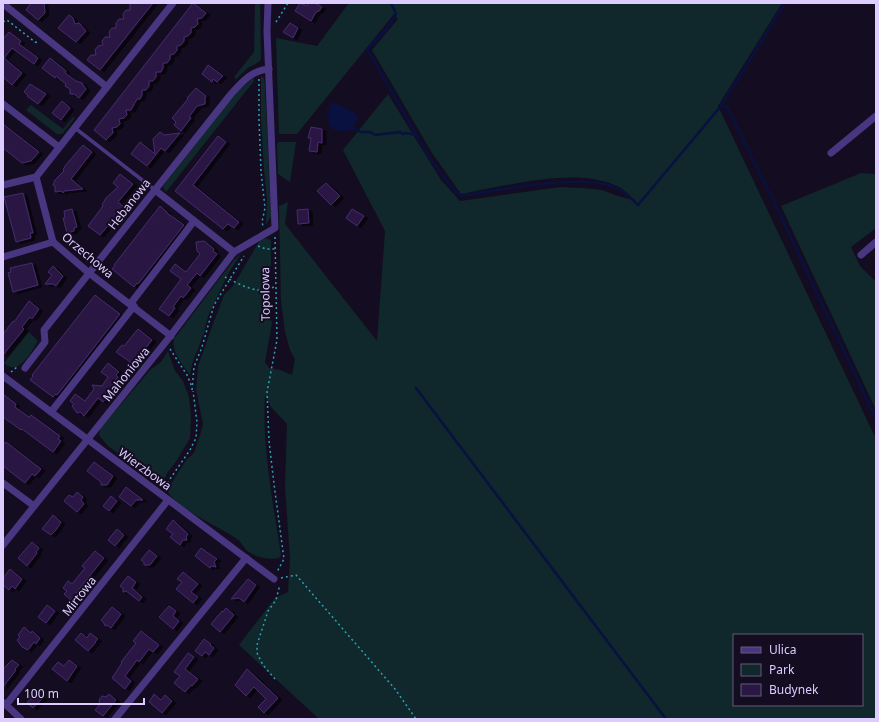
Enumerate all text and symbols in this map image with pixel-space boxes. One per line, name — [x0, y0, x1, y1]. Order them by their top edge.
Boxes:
street label: Hebanowa — [104, 175, 154, 233]
street label: Orzechowa — [58, 228, 118, 282]
street label: Topolowa — [256, 267, 274, 321]
street label: Mahoniowa — [99, 343, 153, 405]
street label: Wierzbowa — [115, 444, 175, 494]
street label: Mirtowa — [58, 572, 100, 620]
legend — [733, 634, 863, 706]
text: Ulica — [769, 641, 796, 658]
text: Park — [769, 661, 795, 678]
scale bar — [18, 680, 144, 706]
text: Budynek — [769, 681, 819, 698]
text: 100 m — [24, 685, 59, 702]

